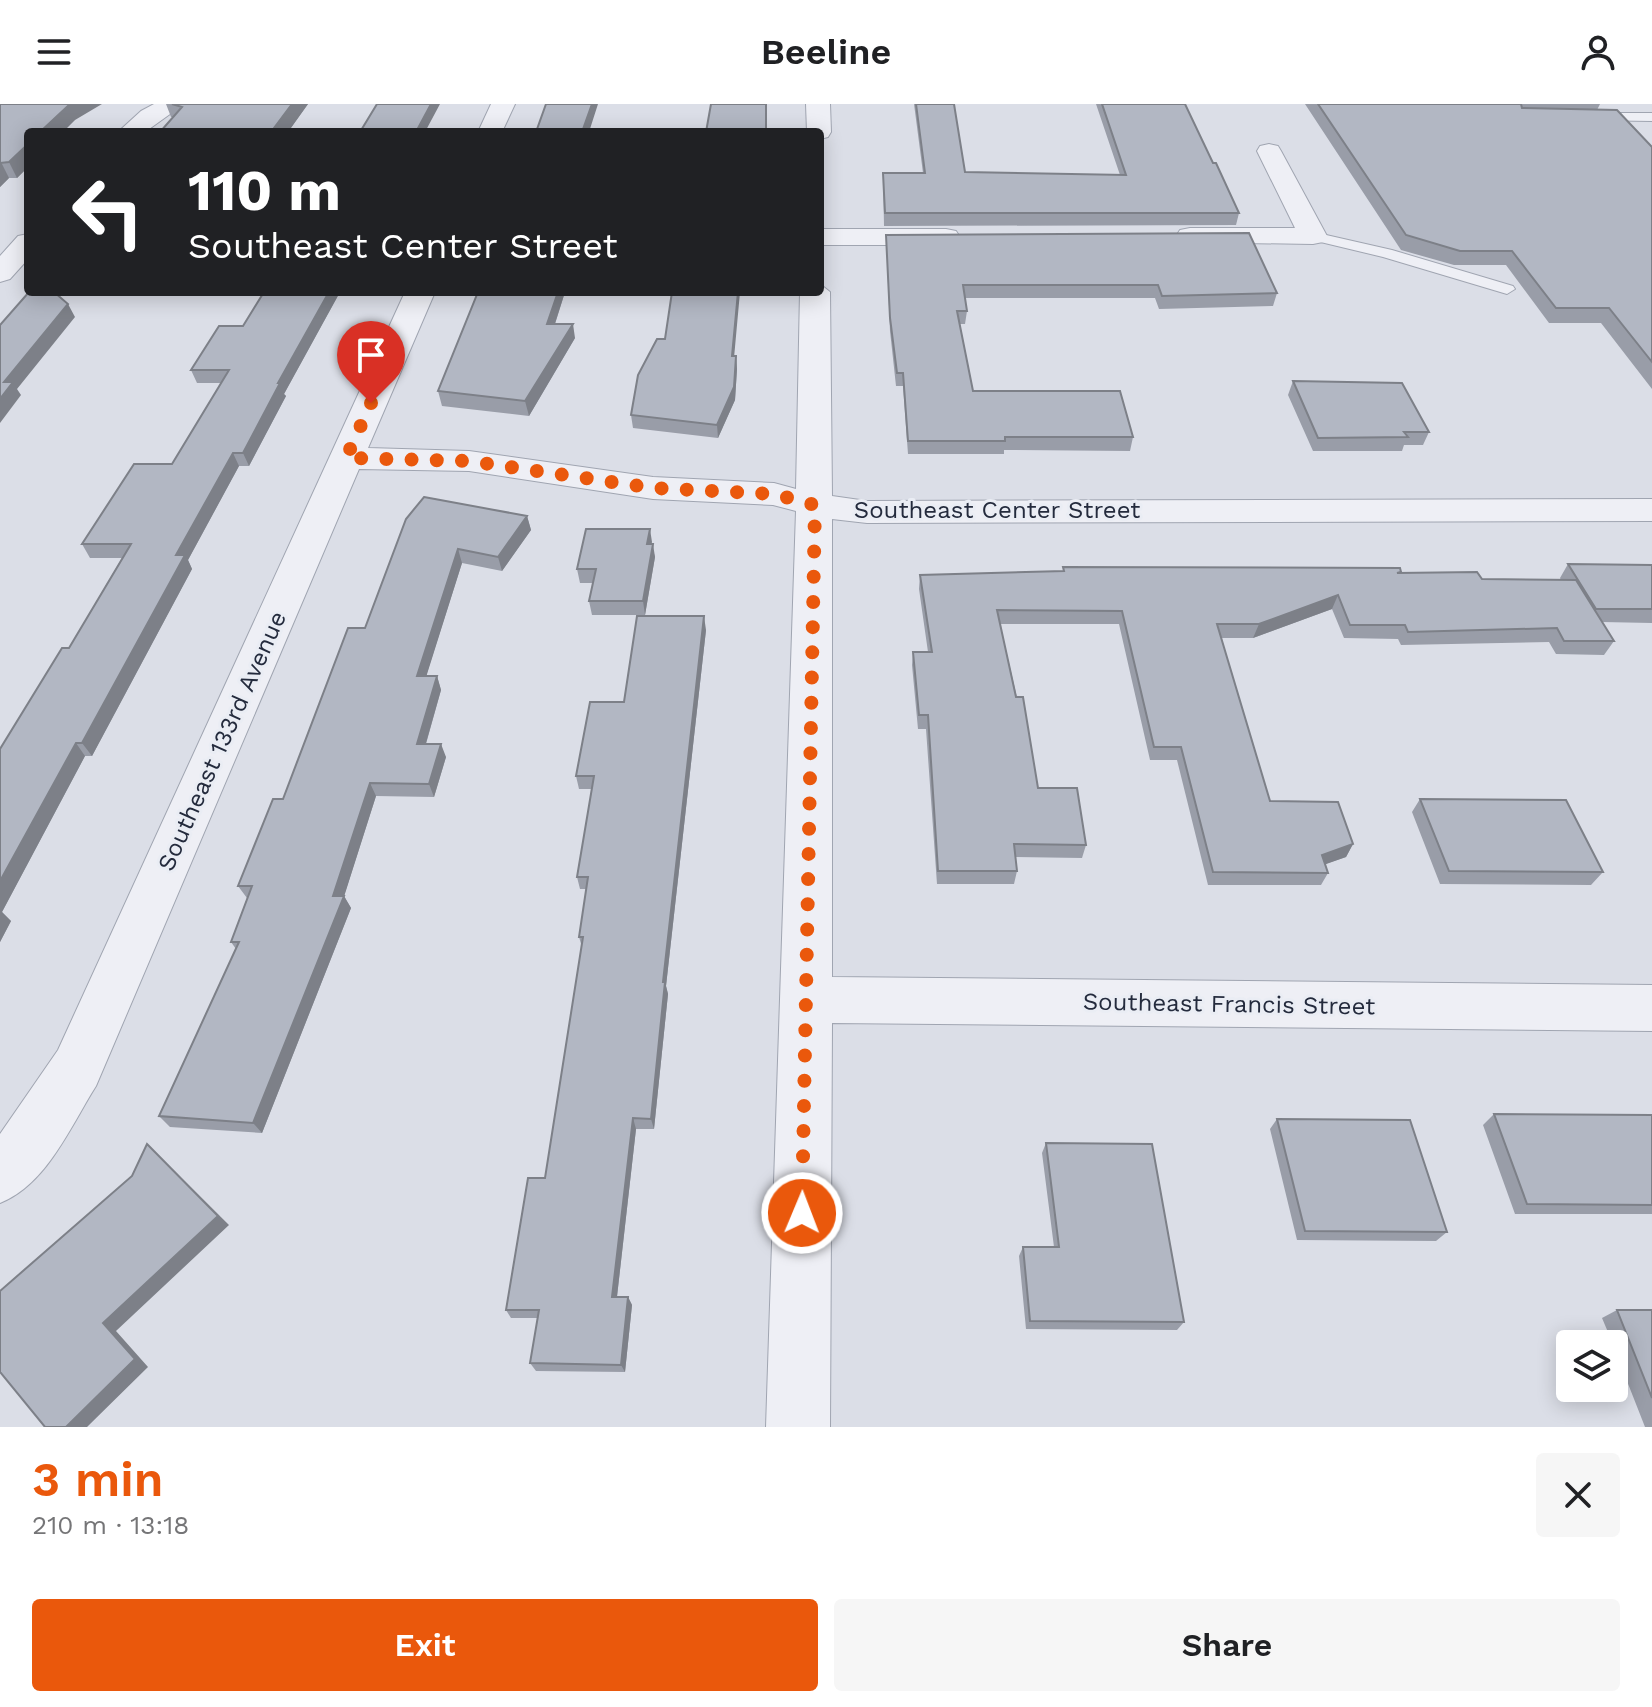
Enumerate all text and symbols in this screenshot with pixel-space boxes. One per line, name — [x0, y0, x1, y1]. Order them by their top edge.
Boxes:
icon: menu — [32, 30, 76, 74]
icon: person — [1576, 30, 1620, 74]
text: Beeline — [761, 31, 891, 73]
text: 110 m — [188, 158, 341, 224]
icon: left — [56, 160, 160, 264]
text: Southeast Center Street — [188, 225, 618, 267]
pin — [337, 321, 405, 403]
icon: arrive — [349, 333, 393, 377]
street label: Southeast Center Street — [854, 496, 1140, 524]
street label: Southeast 133rd Avenue — [152, 607, 292, 875]
street label: Southeast Francis Street — [1083, 987, 1375, 1021]
position arrow — [760, 1171, 844, 1255]
map controls — [1556, 1330, 1628, 1402]
button: layers — [1556, 1330, 1628, 1402]
text: 3 min — [32, 1451, 164, 1508]
button: close — [1536, 1453, 1620, 1537]
text: 210 m · 13:18 — [32, 1510, 189, 1540]
button: Exit — [32, 1599, 818, 1691]
button: Share — [834, 1599, 1620, 1691]

